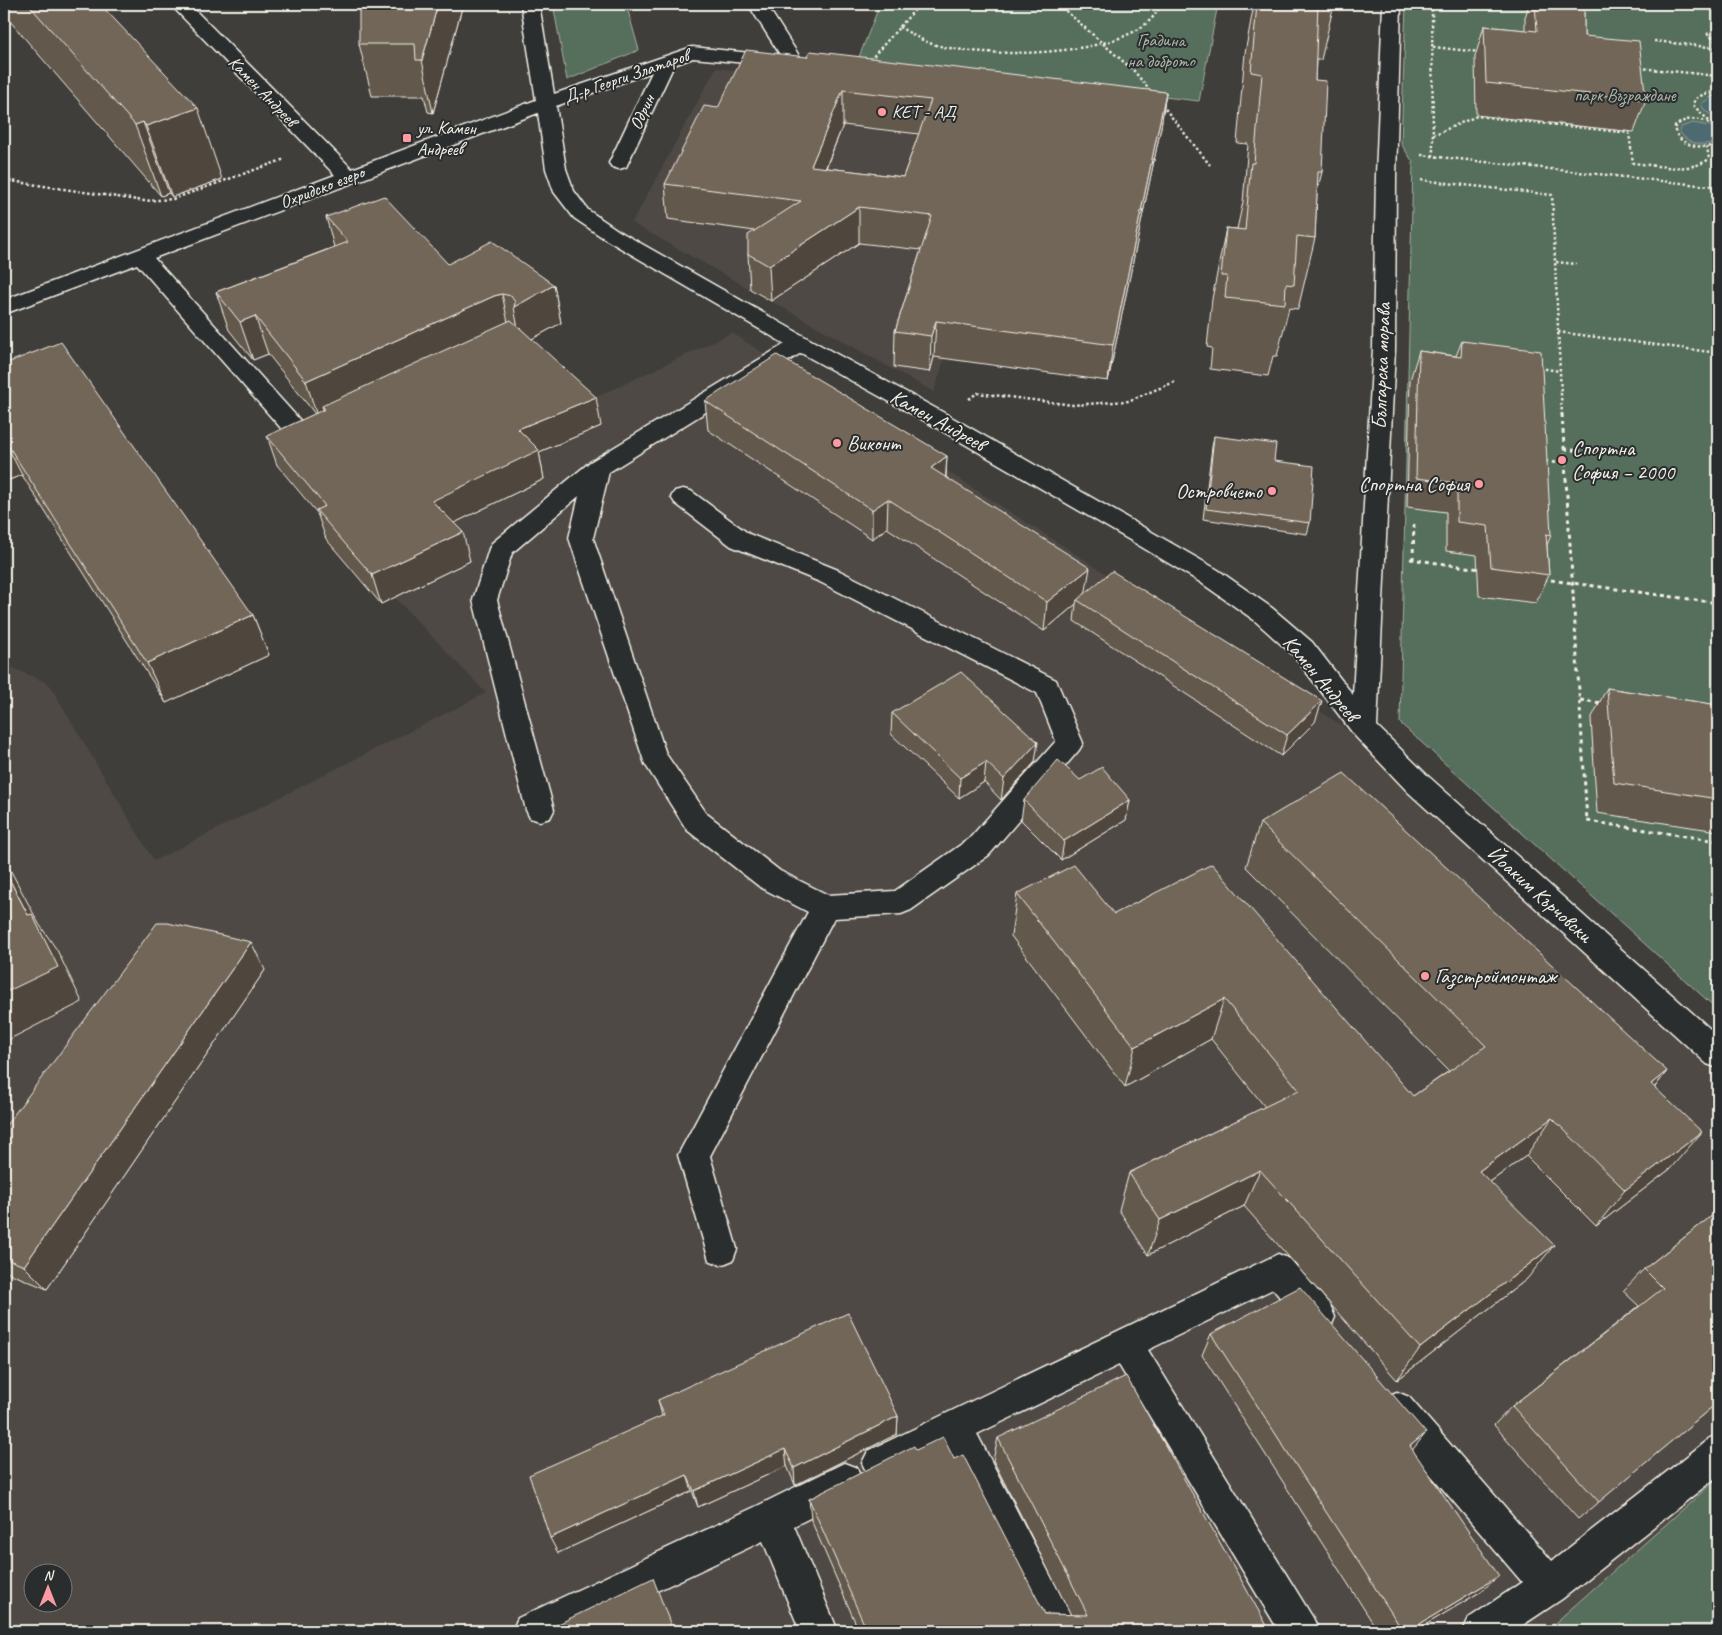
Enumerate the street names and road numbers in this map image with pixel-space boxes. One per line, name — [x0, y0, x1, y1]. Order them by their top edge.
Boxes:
street label: Д-р Георги Златаров — [560, 43, 696, 108]
street label: Камен Андреев — [224, 51, 305, 133]
street label: Одрин — [624, 90, 660, 133]
street label: Охридско езеро — [277, 160, 369, 213]
street label: Българска морава — [1366, 301, 1396, 430]
street label: Камен Андреев — [886, 383, 994, 459]
street label: Камен Андреев — [1277, 630, 1368, 730]
street label: Йоаким Кърчовски — [1482, 840, 1599, 949]

